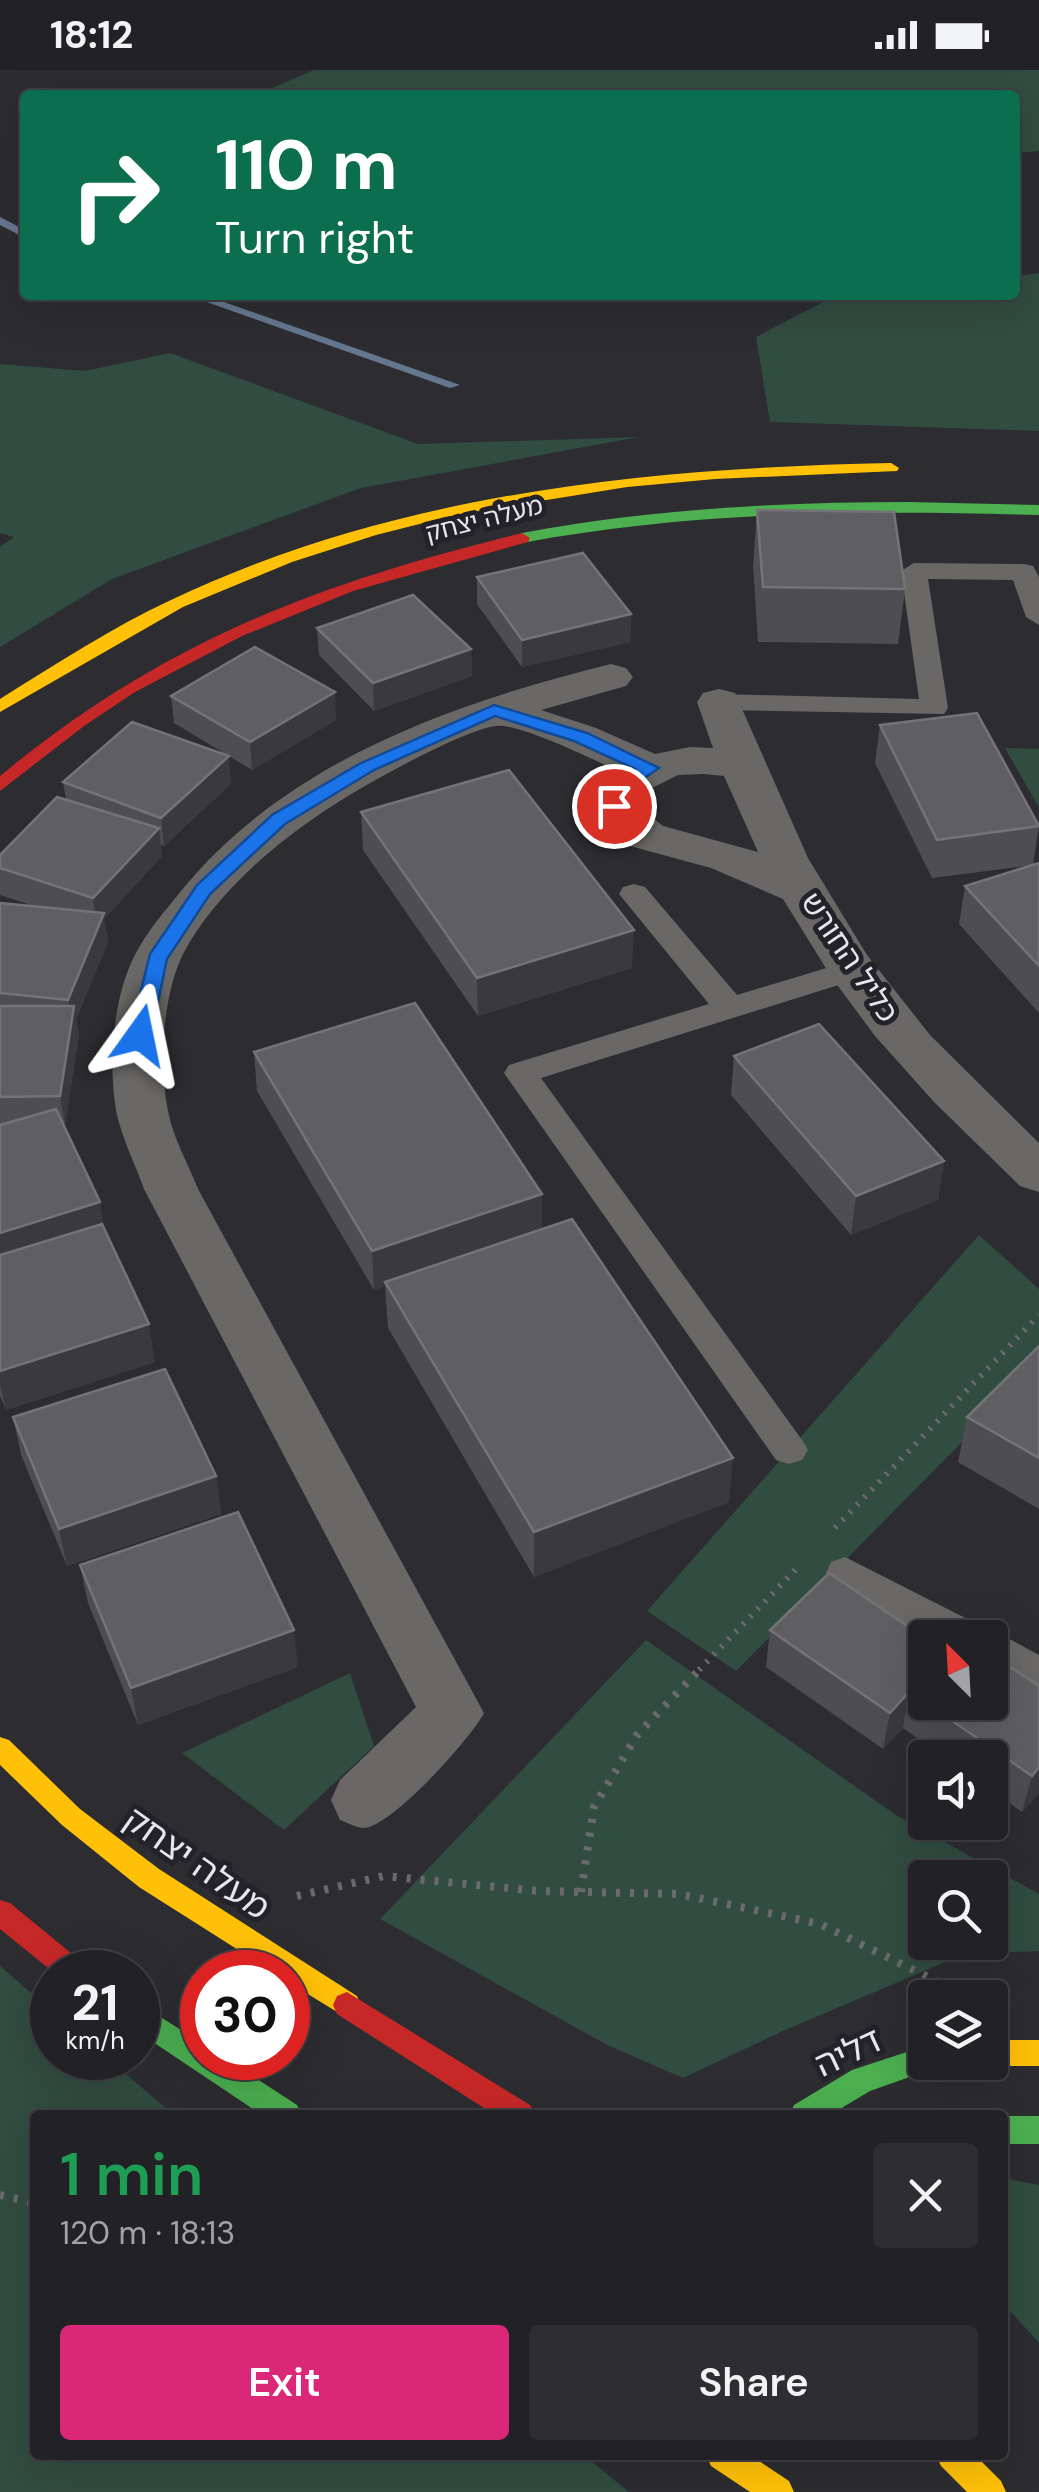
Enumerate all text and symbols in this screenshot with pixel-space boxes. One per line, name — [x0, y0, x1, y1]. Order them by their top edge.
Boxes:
text: 18:12 — [50, 10, 133, 60]
text: 110 m — [215, 120, 398, 211]
icon: right — [50, 130, 180, 260]
text: Turn right — [215, 208, 414, 267]
street label: מעלה יצחק — [422, 488, 546, 550]
pin — [572, 764, 657, 849]
icon: arrive — [587, 779, 642, 834]
street label: כליל החורש — [792, 885, 908, 1029]
position arrow — [88, 983, 192, 1087]
north arrow — [908, 1620, 1008, 1720]
map controls — [908, 1620, 1008, 2080]
button: sound — [908, 1740, 1008, 1840]
street label: מעלה יצחק — [115, 1796, 279, 1930]
button: search — [908, 1860, 1008, 1960]
speed limit sign: 30 — [180, 1950, 310, 2080]
text: 21 — [71, 1970, 119, 2036]
button: layers — [908, 1980, 1008, 2080]
street label: דליה — [807, 2017, 889, 2087]
text: km/h — [65, 2024, 125, 2057]
text: 1 min — [60, 2135, 203, 2214]
button: close — [873, 2143, 978, 2248]
text: 120 m · 18:13 — [60, 2212, 235, 2254]
button: Exit — [60, 2325, 509, 2440]
button: Share — [529, 2325, 978, 2440]

